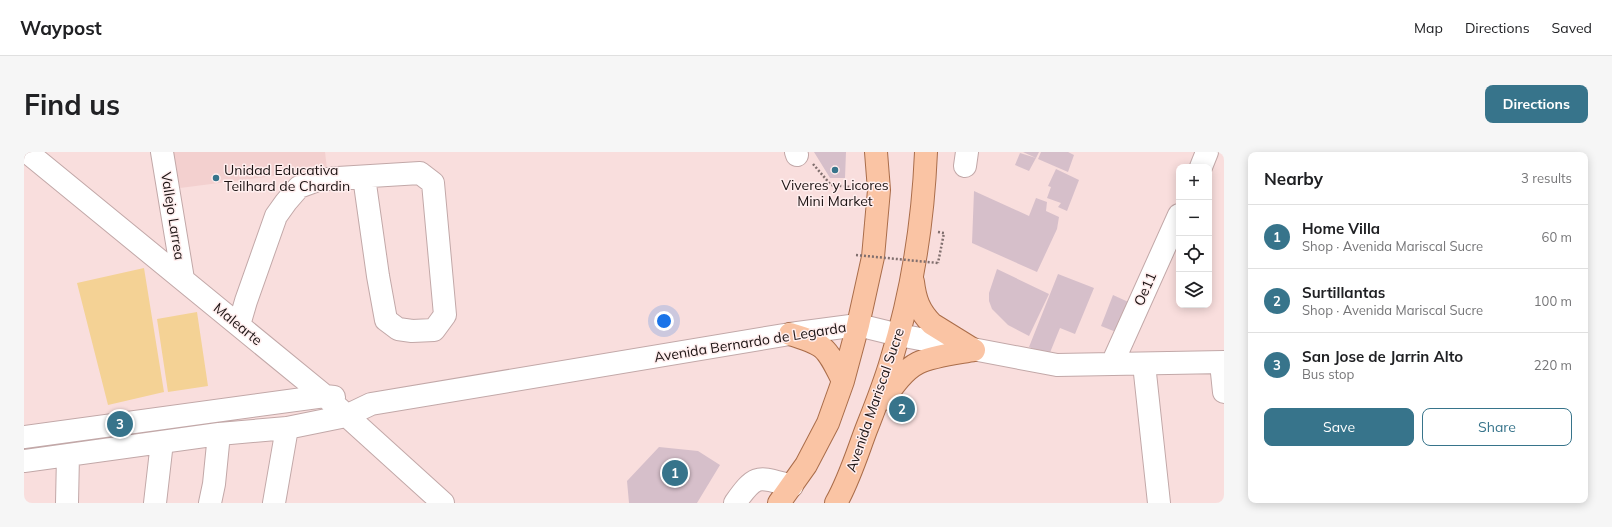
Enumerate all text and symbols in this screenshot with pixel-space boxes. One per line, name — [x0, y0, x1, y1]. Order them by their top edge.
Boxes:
text: Waypost — [20, 16, 102, 40]
text: Map — [1414, 19, 1443, 37]
text: Directions — [1465, 19, 1530, 37]
text: Saved — [1552, 19, 1592, 37]
button: Directions — [1485, 85, 1588, 123]
text: Find us — [24, 87, 120, 122]
place label: Unidad Educativa Teilhard de Chardin — [224, 161, 350, 195]
map controls — [1176, 164, 1212, 308]
button: + — [1176, 164, 1212, 200]
marker: Viveres y Licores Mini Market — [830, 165, 840, 175]
text: Nearby — [1264, 168, 1323, 189]
text: 3 results — [1521, 170, 1572, 186]
street label: Vallejo Larrea — [157, 171, 189, 261]
marker: Unidad Educativa Teilhard de Chardin — [211, 173, 221, 183]
place label: Viveres y Licores Mini Market — [781, 176, 889, 210]
button: − — [1176, 200, 1212, 236]
text: Home Villa — [1302, 219, 1380, 238]
text: 1 — [1273, 229, 1281, 245]
text: 60 m — [1542, 229, 1572, 245]
button: locate — [1176, 236, 1212, 272]
text: Shop · Avenida Mariscal Sucre — [1302, 238, 1483, 254]
street label: Oe11 — [1130, 269, 1160, 309]
button: layers — [1176, 272, 1212, 308]
text: Surtillantas — [1302, 283, 1385, 302]
text: 2 — [1273, 293, 1281, 309]
text: 100 m — [1534, 293, 1572, 309]
street label: Malearte — [210, 299, 266, 349]
text: Shop · Avenida Mariscal Sucre — [1302, 302, 1483, 318]
your location — [654, 311, 674, 331]
street label: Avenida Bernardo de Legarda — [653, 318, 847, 366]
street label: Avenida Mariscal Sucre — [842, 326, 908, 474]
text: San Jose de Jarrin Alto — [1302, 347, 1463, 366]
text: 3 — [1273, 357, 1281, 373]
text: 220 m — [1534, 357, 1572, 373]
text: Bus stop — [1302, 366, 1354, 382]
pin: 2 — [889, 394, 915, 424]
button: Save — [1264, 408, 1414, 446]
button: Share — [1422, 408, 1572, 446]
pin: 3 — [107, 409, 133, 439]
pin: 1 — [662, 458, 688, 488]

